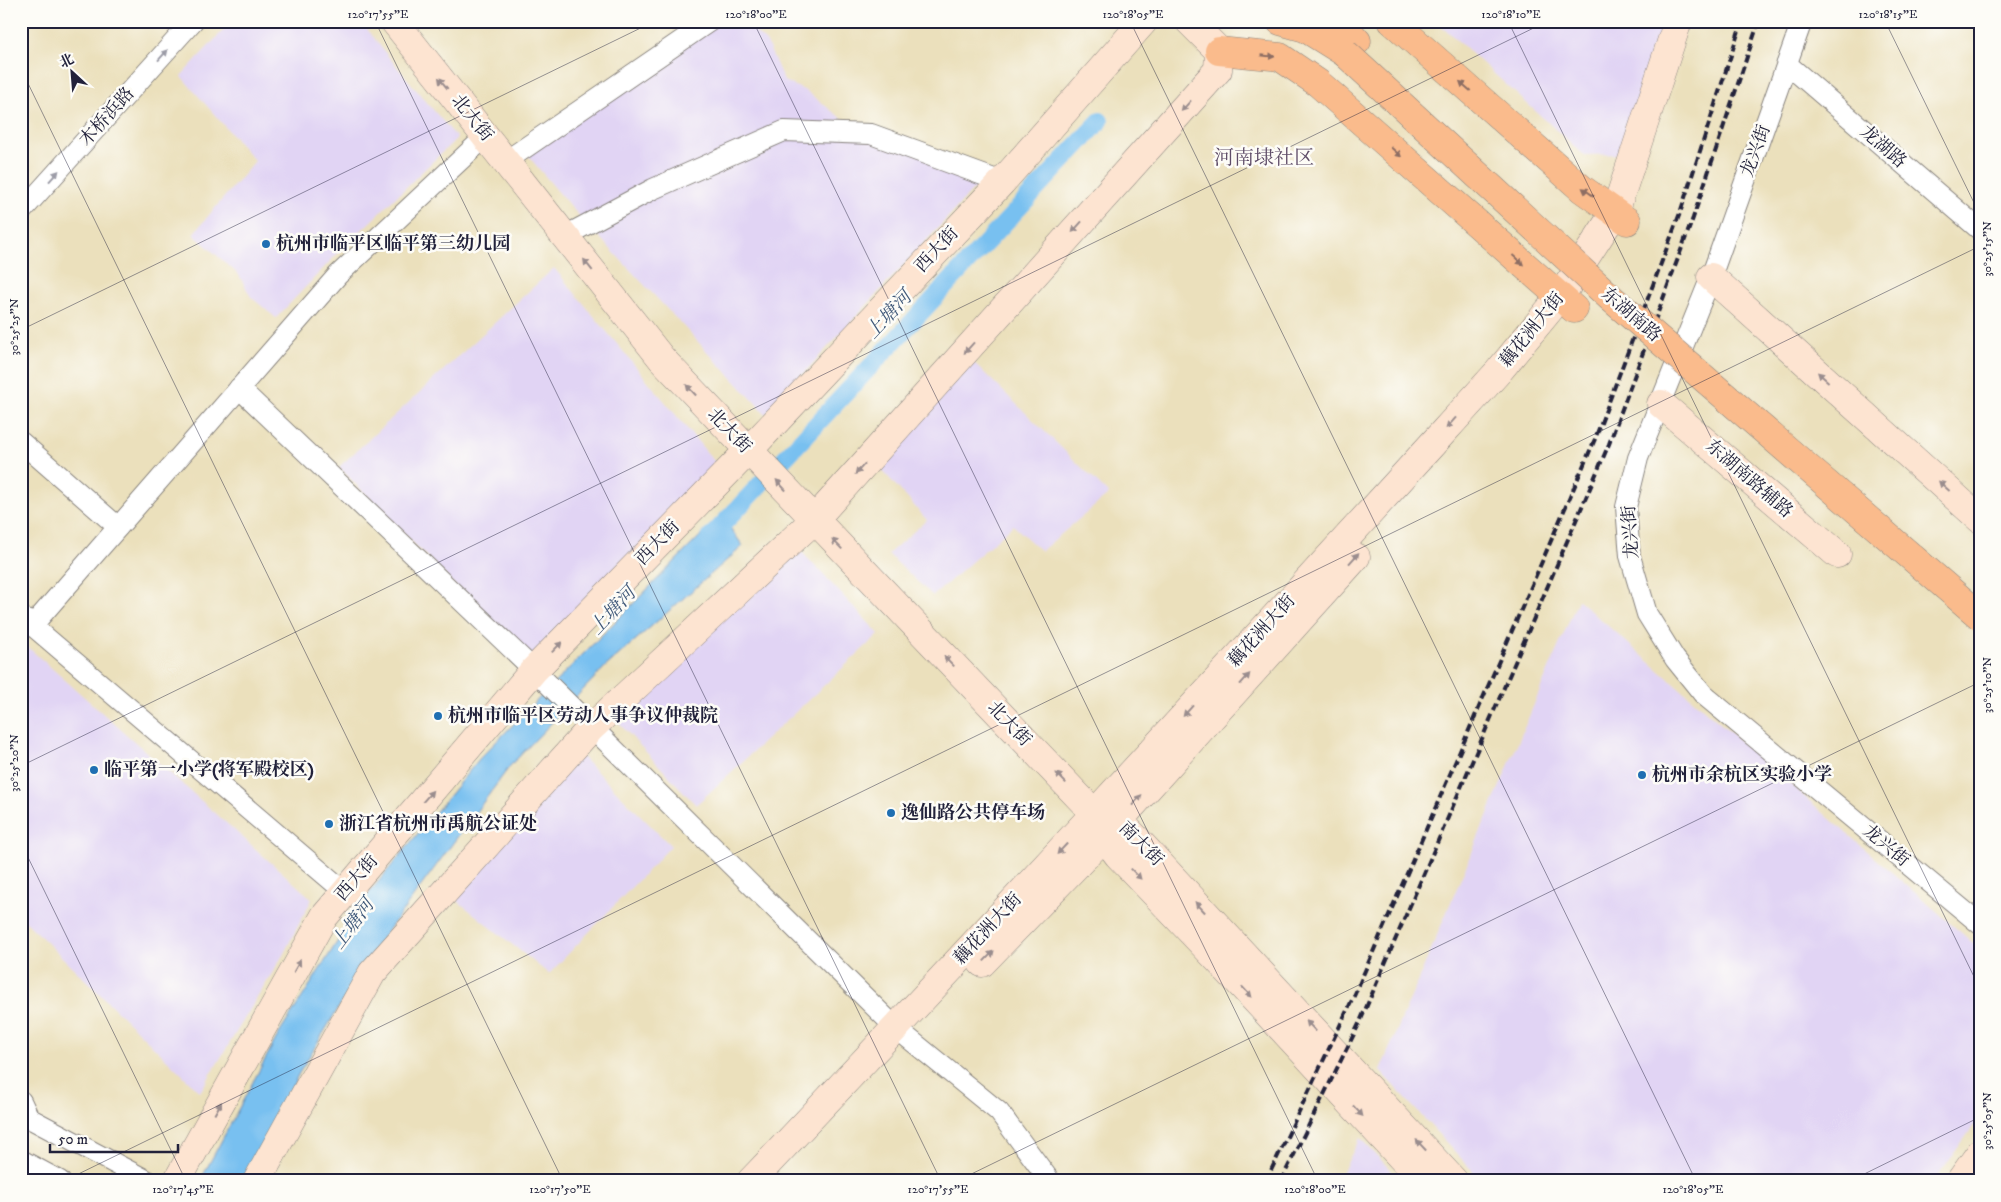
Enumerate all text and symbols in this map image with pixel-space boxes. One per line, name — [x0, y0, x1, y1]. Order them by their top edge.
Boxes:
text: 120°17'55"E — [348, 7, 409, 22]
text: 120°18'00"E — [725, 7, 787, 22]
text: 120°18'05"E — [1103, 7, 1164, 22]
text: 120°18'10"E — [1481, 7, 1541, 22]
text: 120°18'15"E — [1859, 7, 1918, 22]
north arrow — [48, 48, 98, 98]
text: 北 — [57, 50, 77, 72]
one-way arrow — [157, 50, 169, 62]
one-way arrow — [1260, 52, 1276, 60]
one-way arrow — [438, 76, 448, 89]
one-way arrow — [1460, 80, 1472, 92]
street label: 木桥浜路 — [75, 83, 139, 151]
street label: 北大街 — [446, 90, 498, 146]
one-way arrow — [1180, 99, 1192, 111]
street label: 龙湖路 — [1855, 121, 1911, 173]
street label: 龙兴街 — [1736, 122, 1776, 180]
district label: 河南埭社区 — [1214, 146, 1314, 171]
one-way arrow — [1390, 147, 1403, 158]
one-way arrow — [48, 170, 60, 182]
one-way arrow — [1582, 187, 1595, 198]
one-way arrow — [1071, 220, 1083, 232]
text: 30°25'15"N — [1980, 221, 1995, 277]
street label: 西大街 — [911, 223, 963, 277]
place label: 杭州市临平区临平第三幼儿园 — [276, 233, 510, 255]
marker: 杭州市临平区临平第三幼儿园 — [260, 238, 272, 250]
one-way arrow — [1511, 254, 1523, 266]
one-way arrow — [582, 259, 593, 272]
street label: 东湖南路 — [1597, 283, 1665, 347]
water label: 上塘河 — [861, 284, 919, 344]
street label: 藕花洲大街 — [1495, 288, 1569, 372]
text: 30°25'25"N — [7, 298, 22, 356]
one-way arrow — [963, 341, 974, 354]
one-way arrow — [1817, 371, 1829, 383]
one-way arrow — [685, 384, 697, 396]
street label: 北大街 — [702, 404, 756, 458]
one-way arrow — [1446, 417, 1457, 430]
street label: 东湖南路辅路 — [1701, 435, 1797, 523]
one-way arrow — [854, 462, 866, 474]
one-way arrow — [775, 480, 787, 492]
one-way arrow — [1938, 480, 1950, 492]
street label: 龙兴街 — [1618, 504, 1644, 560]
street label: 西大街 — [631, 516, 685, 570]
one-way arrow — [831, 538, 843, 550]
one-way arrow — [1348, 553, 1360, 565]
water label: 上塘河 — [585, 580, 643, 640]
street label: 藕花洲大街 — [1224, 590, 1300, 672]
one-way arrow — [551, 641, 563, 653]
one-way arrow — [943, 656, 955, 668]
text: 30°25'10"N — [1980, 657, 1995, 713]
one-way arrow — [1239, 674, 1251, 686]
street label: 北大街 — [982, 697, 1036, 751]
place label: 杭州市临平区劳动人事争议仲裁院 — [448, 705, 718, 727]
one-way arrow — [1183, 705, 1194, 718]
marker: 杭州市临平区劳动人事争议仲裁院 — [432, 710, 444, 722]
text: 30°25'20"N — [7, 734, 22, 792]
place label: 临平第一小学(将军殿校区) — [104, 759, 314, 781]
marker: 临平第一小学(将军殿校区) — [88, 764, 100, 776]
place label: 杭州市余杭区实验小学 — [1652, 764, 1832, 786]
marker: 杭州市余杭区实验小学 — [1636, 769, 1648, 781]
one-way arrow — [1056, 773, 1068, 785]
one-way arrow — [422, 791, 434, 803]
one-way arrow — [1131, 795, 1143, 807]
place label: 逸仙路公共停车场 — [901, 802, 1045, 824]
marker: 逸仙路公共停车场 — [885, 807, 897, 819]
place label: 浙江省杭州市禹航公证处 — [339, 813, 537, 835]
street label: 南大街 — [1114, 817, 1168, 871]
marker: 浙江省杭州市禹航公证处 — [323, 818, 335, 830]
street label: 龙兴街 — [1858, 820, 1914, 872]
one-way arrow — [1056, 843, 1068, 855]
street label: 西大街 — [331, 850, 383, 906]
one-way arrow — [1130, 867, 1142, 879]
street label: 藕花洲大街 — [949, 889, 1027, 969]
water label: 上塘河 — [327, 892, 381, 954]
one-way arrow — [1194, 901, 1206, 913]
one-way arrow — [983, 950, 995, 962]
one-way arrow — [293, 958, 301, 973]
one-way arrow — [1242, 985, 1253, 998]
one-way arrow — [1305, 1020, 1317, 1032]
text: 30°25'05"N — [1980, 1092, 1995, 1150]
one-way arrow — [213, 1101, 222, 1114]
one-way arrow — [1352, 1104, 1364, 1116]
scale bar — [50, 1122, 178, 1154]
text: 50 m — [58, 1130, 88, 1149]
one-way arrow — [1415, 1139, 1427, 1151]
text: 120°17'45"E — [152, 1182, 214, 1197]
text: 120°17'50"E — [529, 1182, 591, 1197]
text: 120°17'55"E — [908, 1182, 969, 1197]
text: 120°18'00"E — [1284, 1182, 1346, 1197]
text: 120°18'05"E — [1663, 1182, 1724, 1197]

